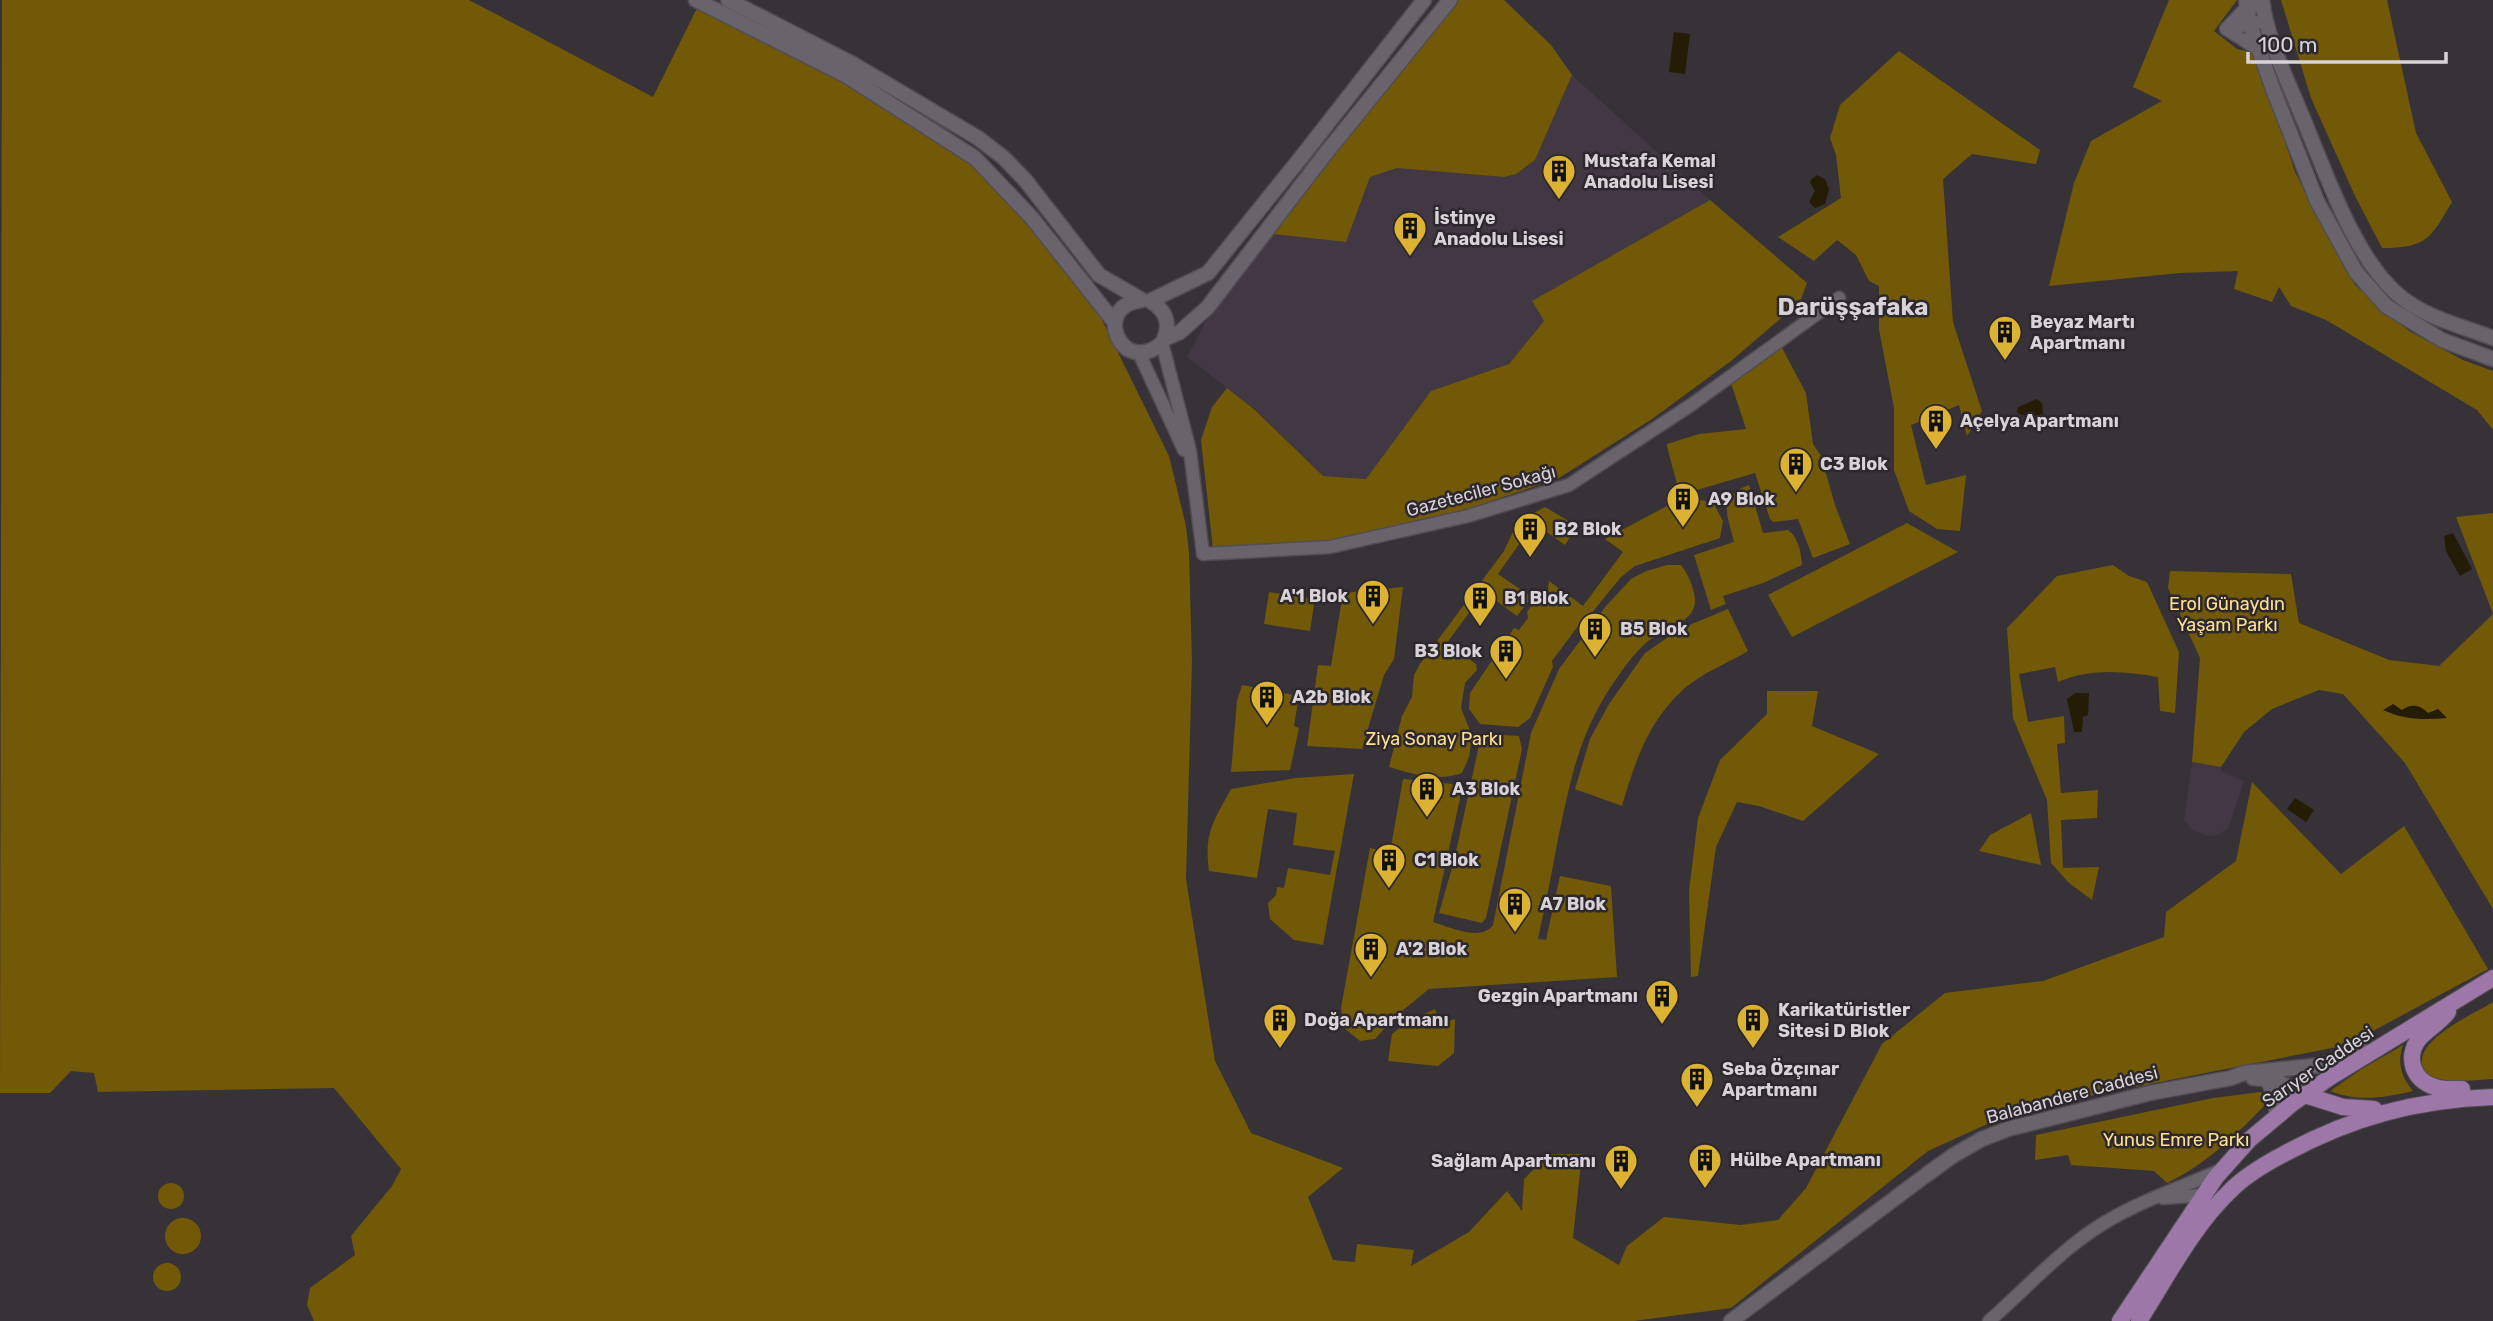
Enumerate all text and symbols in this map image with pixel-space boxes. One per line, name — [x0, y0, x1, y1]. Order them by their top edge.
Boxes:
scale bar — [2248, 21, 2446, 65]
text: 100 m — [2258, 32, 2317, 57]
place label: Mustafa Kemal Anadolu Lisesi — [1584, 150, 1716, 193]
building icon: Mustafa Kemal Anadolu Lisesi — [1540, 152, 1578, 201]
place label: İstinye Anadolu Lisesi — [1434, 207, 1564, 250]
building icon: İstinye Anadolu Lisesi — [1391, 209, 1429, 258]
district label: Darüşşafaka — [1778, 293, 1928, 321]
place label: Beyaz Martı Apartmanı — [2030, 311, 2135, 354]
building icon: Beyaz Martı Apartmanı — [1986, 313, 2024, 362]
building icon: Açelya Apartmanı — [1917, 402, 1955, 451]
place label: Açelya Apartmanı — [1960, 410, 2119, 432]
building icon: C3 Blok — [1777, 445, 1815, 494]
place label: C3 Blok — [1820, 453, 1888, 475]
street label: Gazeteciler Sokağı — [1404, 460, 1558, 522]
building icon: A9 Blok — [1664, 480, 1702, 529]
place label: A9 Blok — [1708, 488, 1776, 510]
building icon: B2 Blok — [1511, 510, 1549, 559]
place label: B2 Blok — [1554, 518, 1622, 540]
building icon: A'1 Blok — [1354, 577, 1392, 626]
building icon: B1 Blok — [1461, 579, 1499, 628]
place label: A'1 Blok — [1280, 585, 1348, 607]
place label: B1 Blok — [1504, 587, 1569, 609]
park label: Erol Günaydın Yaşam Parkı — [2169, 593, 2285, 636]
building icon: B5 Blok — [1576, 610, 1614, 659]
place label: B5 Blok — [1620, 618, 1688, 640]
building icon: B3 Blok — [1487, 632, 1525, 681]
place label: B3 Blok — [1414, 640, 1482, 662]
building icon: A2b Blok — [1248, 678, 1286, 727]
place label: A2b Blok — [1292, 686, 1372, 708]
park label: Ziya Sonay Parkı — [1366, 728, 1502, 750]
building icon: A3 Blok — [1408, 770, 1446, 819]
place label: A3 Blok — [1452, 778, 1520, 800]
building icon: C1 Blok — [1370, 841, 1408, 890]
place label: C1 Blok — [1414, 849, 1479, 871]
building icon: A7 Blok — [1496, 885, 1534, 934]
place label: A7 Blok — [1540, 893, 1606, 915]
building icon: A'2 Blok — [1352, 930, 1390, 979]
place label: A'2 Blok — [1396, 938, 1467, 960]
building icon: Gezgin Apartmanı — [1643, 977, 1681, 1026]
place label: Gezgin Apartmanı — [1478, 985, 1638, 1007]
place label: Karikatüristler Sitesi D Blok — [1778, 999, 1910, 1042]
building icon: Doğa Apartmanı — [1261, 1001, 1299, 1050]
building icon: Karikatüristler Sitesi D Blok — [1734, 1001, 1772, 1050]
place label: Doğa Apartmanı — [1304, 1009, 1449, 1031]
street label: Sarıyer Caddesi — [2258, 1022, 2378, 1112]
place label: Seba Özçınar Apartmanı — [1722, 1058, 1839, 1101]
building icon: Seba Özçınar Apartmanı — [1678, 1060, 1716, 1109]
street label: Balabandere Caddesi — [1984, 1062, 2160, 1128]
park label: Yunus Emre Parkı — [2103, 1129, 2249, 1151]
building icon: Hülbe Apartmanı — [1686, 1141, 1724, 1190]
building icon: Sağlam Apartmanı — [1602, 1142, 1640, 1191]
place label: Hülbe Apartmanı — [1730, 1149, 1881, 1171]
place label: Sağlam Apartmanı — [1431, 1150, 1596, 1172]

